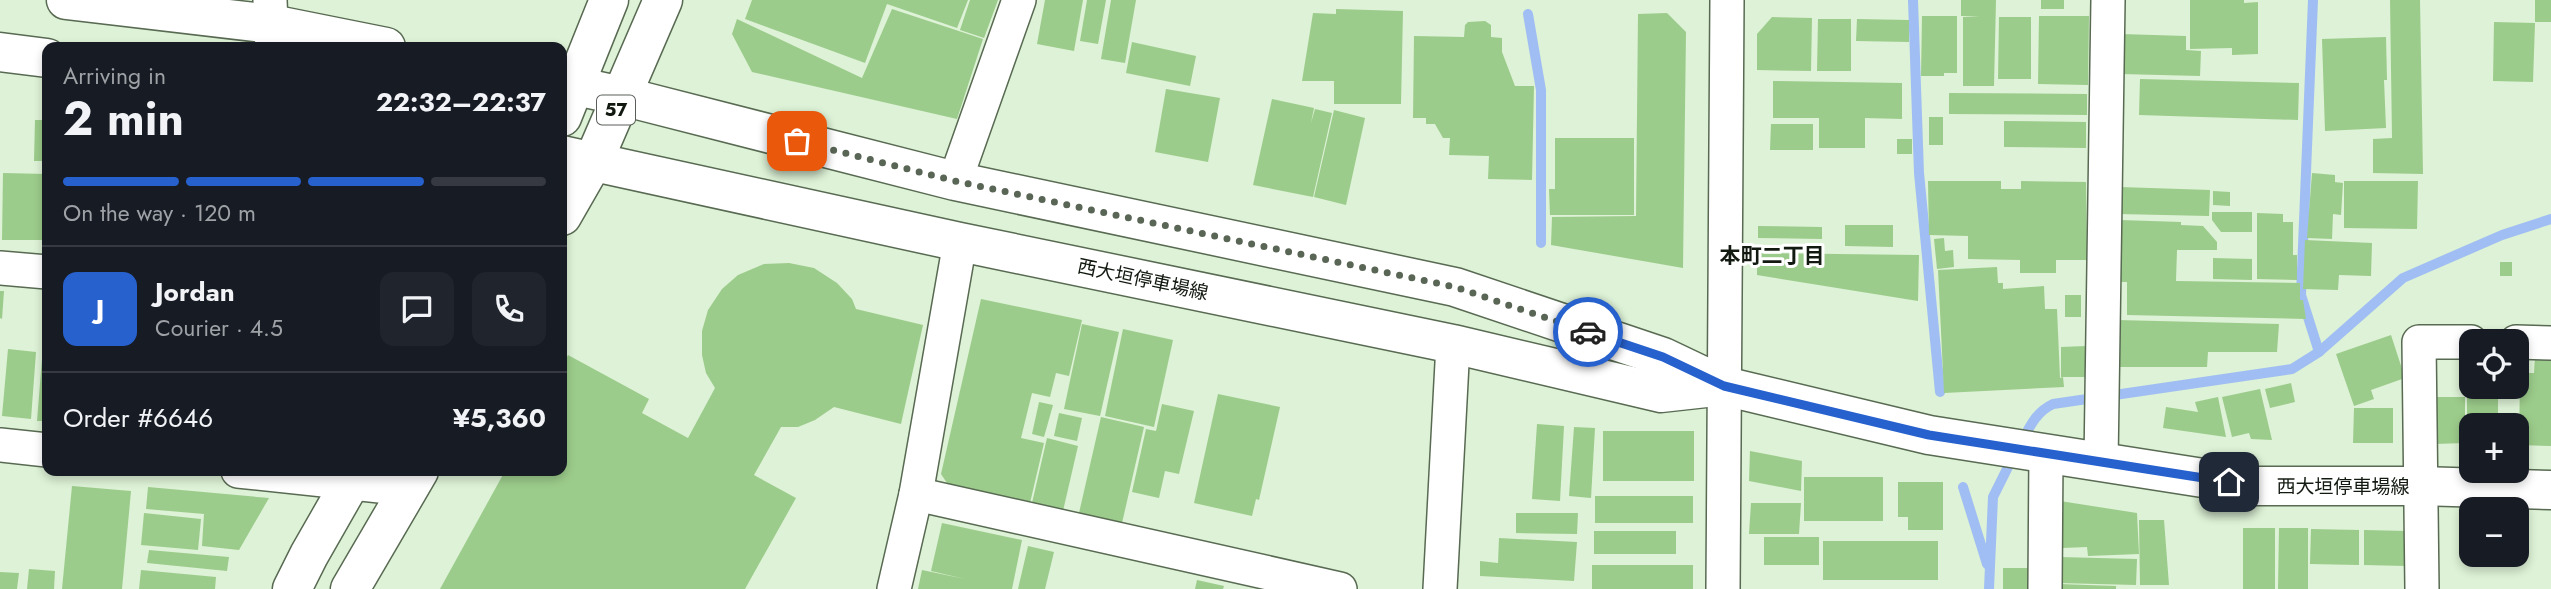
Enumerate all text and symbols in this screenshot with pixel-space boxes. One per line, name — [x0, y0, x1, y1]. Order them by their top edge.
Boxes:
text: Arriving in — [63, 59, 166, 93]
text: 22:32–22:37 — [376, 83, 546, 121]
text: 2 min — [63, 86, 184, 152]
road number: 57 — [597, 96, 635, 124]
pin — [767, 111, 827, 171]
icon: bag — [778, 122, 816, 160]
text: On the way · 120 m — [63, 196, 256, 230]
district label: 本町二丁目 — [1720, 241, 1825, 271]
street label: 西大垣停車場線 — [1075, 252, 1211, 307]
button: chat — [380, 272, 454, 346]
button: phone — [472, 272, 546, 346]
text: Jordan — [155, 273, 235, 311]
text: J — [96, 290, 104, 328]
courier — [1553, 297, 1623, 367]
text: Courier · 4.5 — [155, 311, 283, 345]
icon: car — [1569, 313, 1607, 351]
map controls — [2459, 329, 2529, 567]
button: locate — [2459, 329, 2529, 399]
text: Order #6646 — [63, 399, 213, 437]
text: ¥5,360 — [453, 399, 546, 437]
button: + — [2459, 413, 2529, 483]
pin — [2199, 452, 2259, 512]
icon: home — [2210, 463, 2248, 501]
street label: 西大垣停車場線 — [2276, 473, 2410, 500]
button: − — [2459, 497, 2529, 567]

